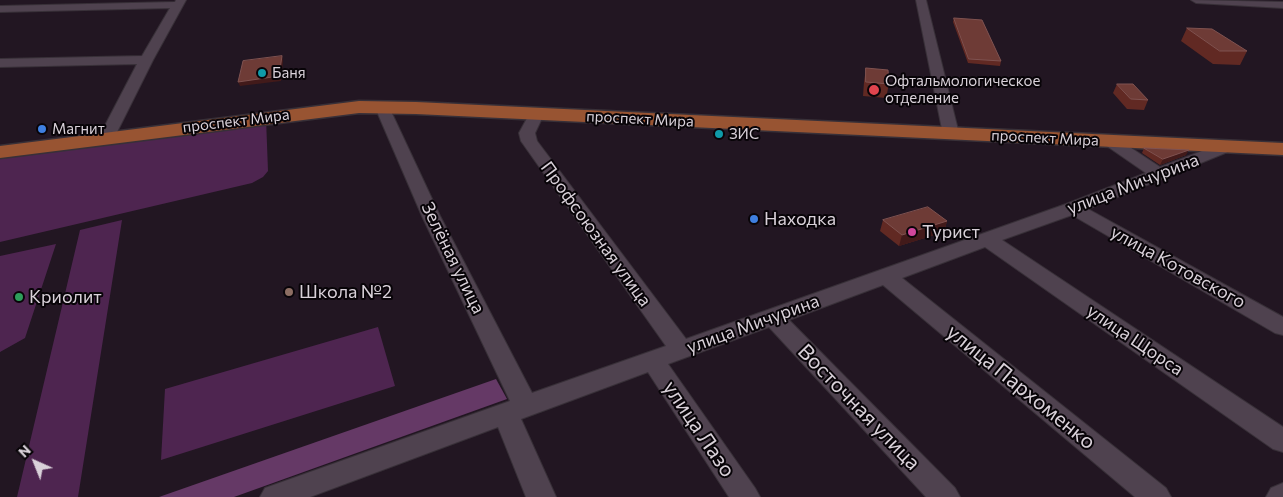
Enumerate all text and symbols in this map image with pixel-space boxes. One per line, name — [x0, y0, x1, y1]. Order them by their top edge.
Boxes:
place label: Баня — [272, 64, 306, 82]
marker: Баня — [256, 67, 268, 79]
place label: Офтальмологическое отделение — [885, 72, 1040, 107]
marker: Офтальмологическое отделение — [867, 83, 881, 97]
street label: проспект Мира — [181, 106, 291, 136]
street label: проспект Мира — [586, 107, 694, 131]
place label: Магнит — [52, 120, 105, 138]
marker: Магнит — [36, 123, 48, 135]
place label: ЗИС — [729, 125, 759, 143]
street label: проспект Мира — [991, 126, 1099, 150]
marker: ЗИС — [713, 128, 725, 140]
street label: улица Мичурина — [1064, 149, 1202, 219]
street label: Профсоюзная улица — [536, 157, 656, 311]
street label: Зелёная улица — [417, 199, 489, 317]
place label: Находка — [764, 208, 836, 230]
marker: Находка — [748, 213, 760, 225]
place label: Турист — [922, 221, 980, 243]
street label: улица Котовского — [1107, 221, 1249, 313]
marker: Турист — [906, 226, 918, 238]
place label: Школа №2 — [299, 281, 392, 303]
place label: Криолит — [29, 286, 102, 308]
marker: Школа №2 — [283, 286, 295, 298]
street label: улица Мичурина — [684, 290, 822, 358]
marker: Криолит — [13, 291, 25, 303]
street label: улица Щорса — [1083, 300, 1187, 380]
street label: улица Пархоменко — [941, 319, 1101, 455]
street label: Восточная улица — [793, 339, 925, 475]
street label: улица Лазо — [658, 376, 740, 482]
north arrow — [10, 437, 60, 487]
text: N — [15, 441, 34, 461]

